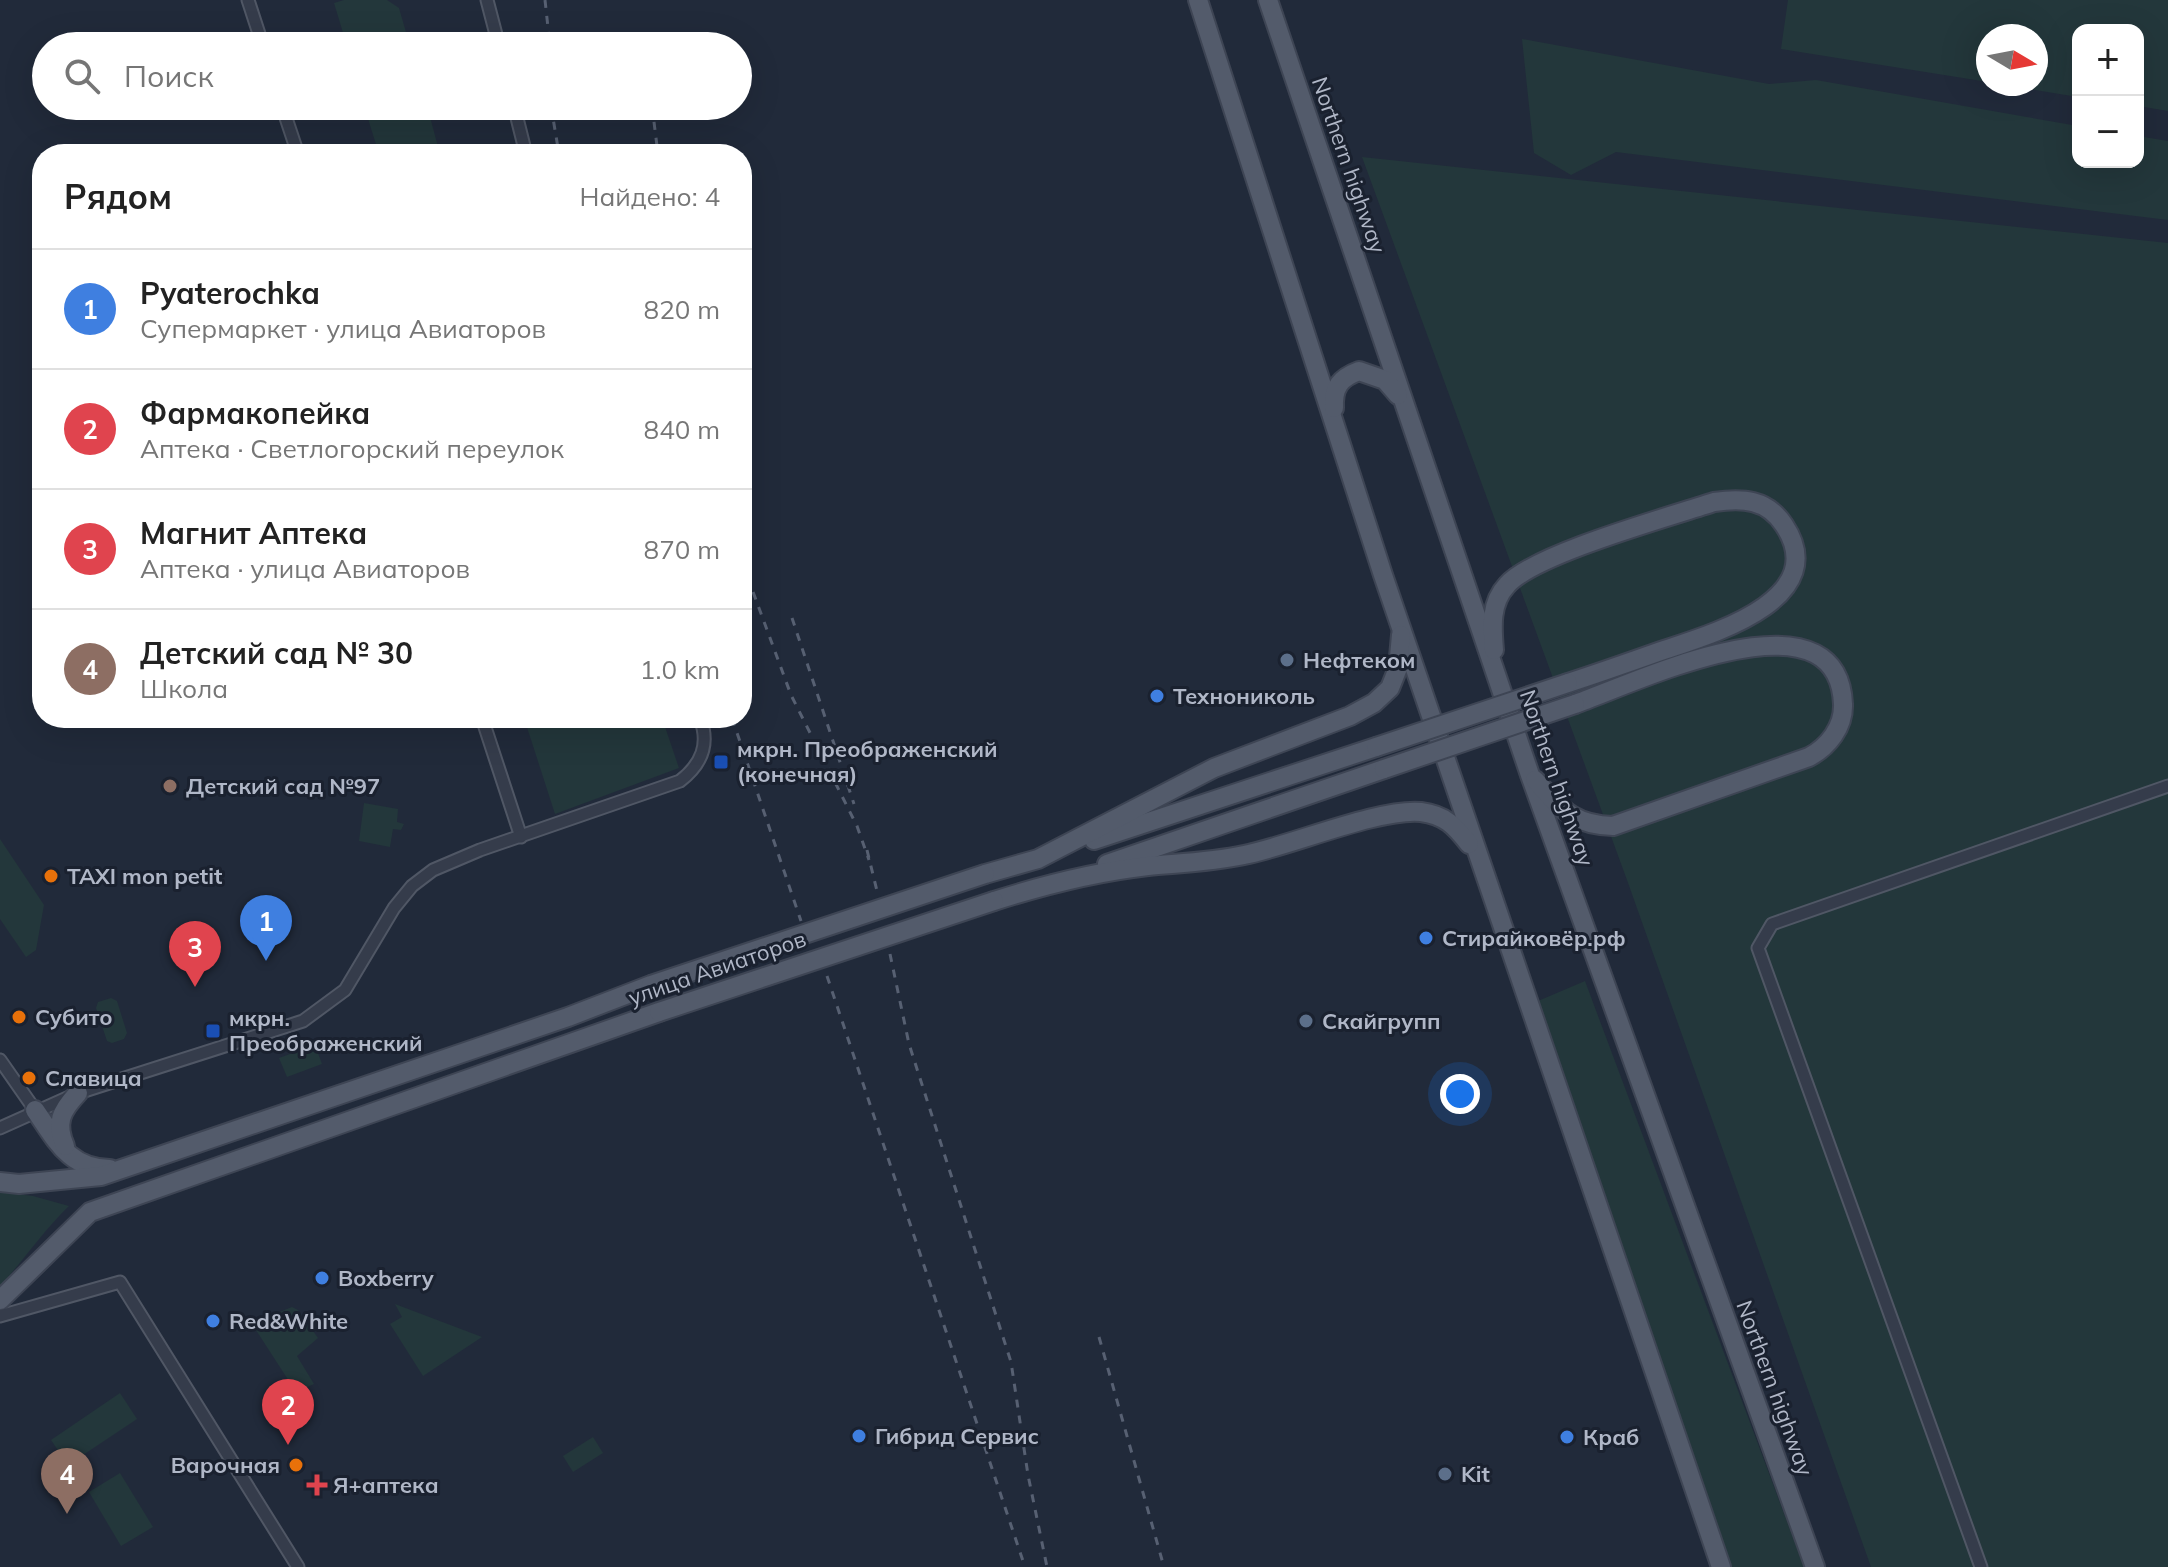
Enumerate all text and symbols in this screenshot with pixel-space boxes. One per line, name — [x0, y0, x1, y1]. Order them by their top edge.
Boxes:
north arrow — [1976, 24, 2048, 96]
map controls — [2072, 24, 2144, 168]
button: + — [2072, 24, 2144, 96]
search box — [32, 32, 752, 120]
icon: search — [60, 54, 104, 98]
text: Поиск — [124, 57, 214, 95]
street label: Northern highway — [1306, 73, 1392, 257]
button: − — [2072, 96, 2144, 168]
text: Рядом — [64, 175, 172, 218]
text: Найдено: 4 — [580, 180, 720, 213]
text: Pyaterochka — [140, 274, 320, 312]
text: 1 — [82, 293, 98, 326]
text: 820 m — [644, 293, 720, 326]
text: Супермаркет · улица Авиаторов — [140, 312, 546, 345]
text: Фармакопейка — [140, 394, 370, 432]
text: 2 — [82, 413, 98, 446]
text: 840 m — [644, 413, 720, 446]
text: Аптека · Светлогорский переулок — [140, 432, 564, 465]
text: Магнит Аптека — [140, 514, 367, 552]
text: 3 — [82, 533, 98, 566]
text: 870 m — [644, 533, 720, 566]
text: Аптека · улица Авиаторов — [140, 552, 470, 585]
text: Детский сад № 30 — [140, 634, 413, 672]
place label: Нефтеком — [1303, 646, 1415, 674]
marker: Нефтеком — [1278, 651, 1296, 669]
text: 4 — [82, 653, 98, 686]
text: 1.0 km — [640, 653, 720, 686]
text: Школа — [140, 672, 228, 705]
place label: Технониколь — [1173, 682, 1315, 710]
street label: Northern highway — [1514, 686, 1600, 870]
marker: Технониколь — [1148, 687, 1166, 705]
place label: мкрн. Преображенский (конечная) — [737, 735, 997, 788]
marker: мкрн. Преображенский (конечная) — [712, 753, 730, 771]
place label: Детский сад №97 — [186, 772, 380, 800]
marker: Детский сад №97 — [161, 777, 179, 795]
place label: TAXI mon petit — [67, 862, 222, 890]
marker: TAXI mon petit — [42, 867, 60, 885]
pin: 1 — [240, 895, 292, 961]
pin: 3 — [169, 921, 221, 987]
street label: улица Авиаторов — [624, 924, 810, 1012]
place label: Стирайковёр.рф — [1442, 924, 1626, 952]
marker: Стирайковёр.рф — [1417, 929, 1435, 947]
place label: Субито — [35, 1003, 113, 1031]
place label: мкрн. Преображенский — [229, 1004, 423, 1057]
place label: Скайгрупп — [1322, 1007, 1440, 1035]
marker: Субито — [10, 1008, 28, 1026]
marker: Скайгрупп — [1297, 1012, 1315, 1030]
marker: мкрн. Преображенский — [204, 1022, 222, 1040]
place label: Славица — [45, 1064, 142, 1092]
marker: Славица — [20, 1069, 38, 1087]
your location — [1440, 1074, 1480, 1114]
place label: Boxberry — [338, 1264, 434, 1292]
marker: Boxberry — [313, 1269, 331, 1287]
street label: Northern highway — [1730, 1296, 1820, 1480]
place label: Red&White — [229, 1307, 348, 1335]
marker: Red&White — [204, 1312, 222, 1330]
pin: 2 — [262, 1379, 314, 1445]
place label: Гибрид Сервис — [875, 1422, 1039, 1450]
place label: Краб — [1583, 1423, 1639, 1451]
marker: Гибрид Сервис — [850, 1427, 868, 1445]
marker: Краб — [1558, 1428, 1576, 1446]
pin: 4 — [41, 1448, 93, 1514]
place label: Варочная — [171, 1451, 280, 1479]
marker: Варочная — [287, 1456, 305, 1474]
place label: Kit — [1461, 1460, 1490, 1488]
marker: Kit — [1436, 1465, 1454, 1483]
place label: Я+аптека — [333, 1471, 439, 1499]
marker: Я+аптека — [308, 1476, 326, 1494]

